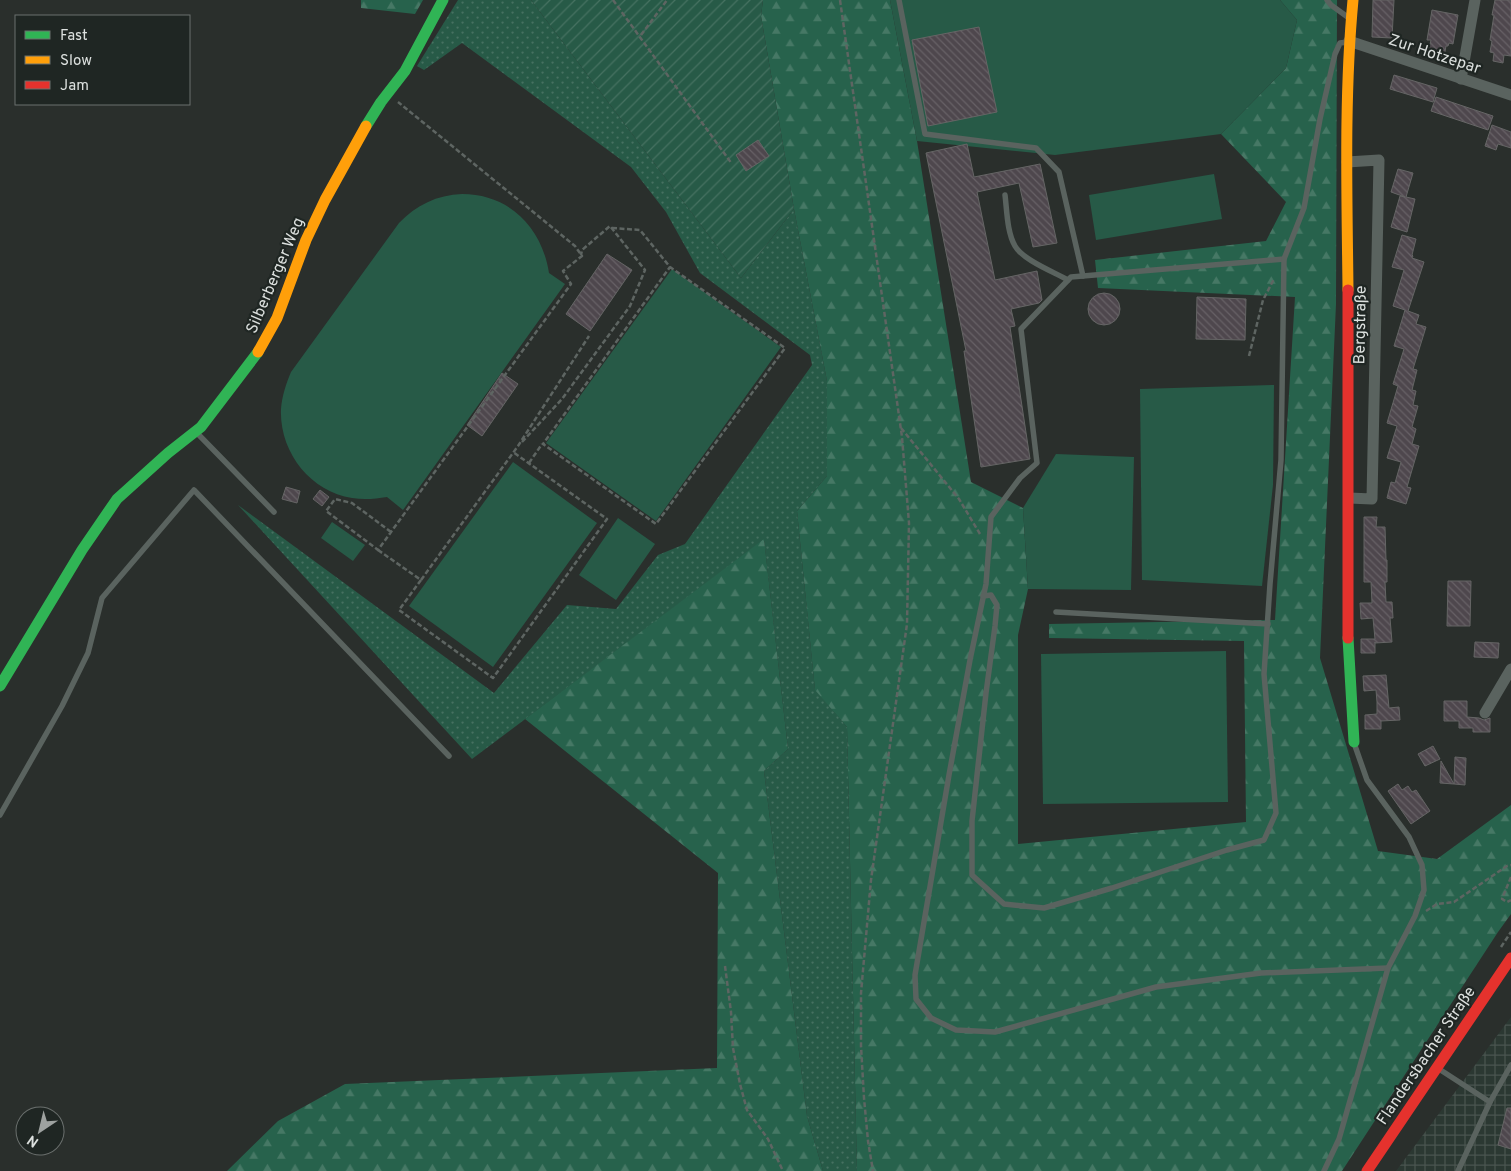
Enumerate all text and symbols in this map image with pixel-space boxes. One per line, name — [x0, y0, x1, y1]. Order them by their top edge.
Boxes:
legend — [15, 15, 190, 105]
text: Fast — [60, 27, 88, 46]
street label: Zur Hotzepar — [1386, 31, 1483, 79]
text: Slow — [60, 52, 92, 71]
text: Jam — [60, 77, 89, 96]
street label: Silberberger Weg — [242, 215, 309, 337]
street label: Bergstraße — [1350, 285, 1372, 365]
street label: Flandersbacher Straße — [1373, 983, 1480, 1129]
north arrow — [15, 1106, 65, 1156]
text: N — [24, 1131, 42, 1150]

